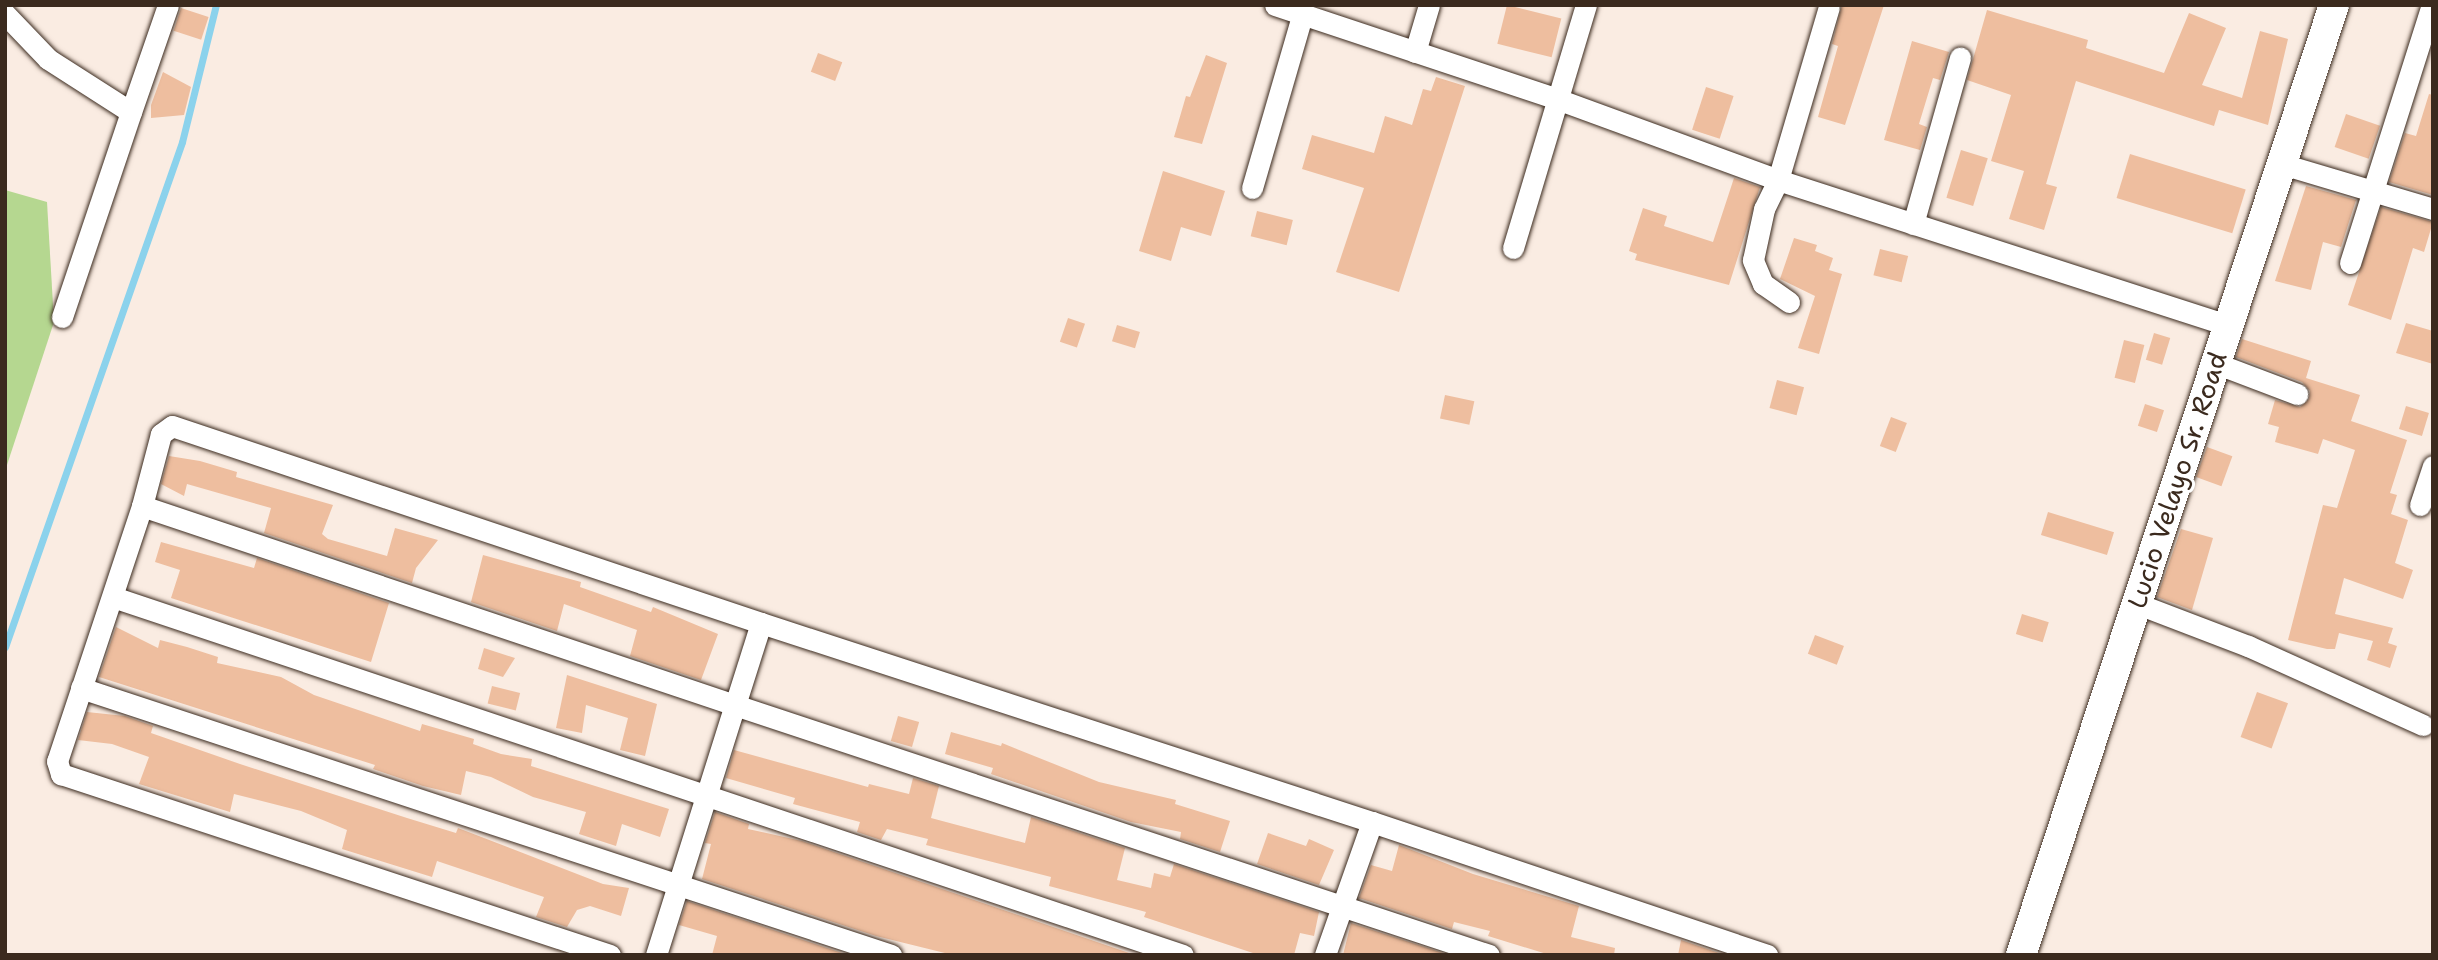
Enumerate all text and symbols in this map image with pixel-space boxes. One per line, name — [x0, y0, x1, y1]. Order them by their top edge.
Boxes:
street label: Lucio Velayo Sr. Road — [2121, 348, 2233, 612]

